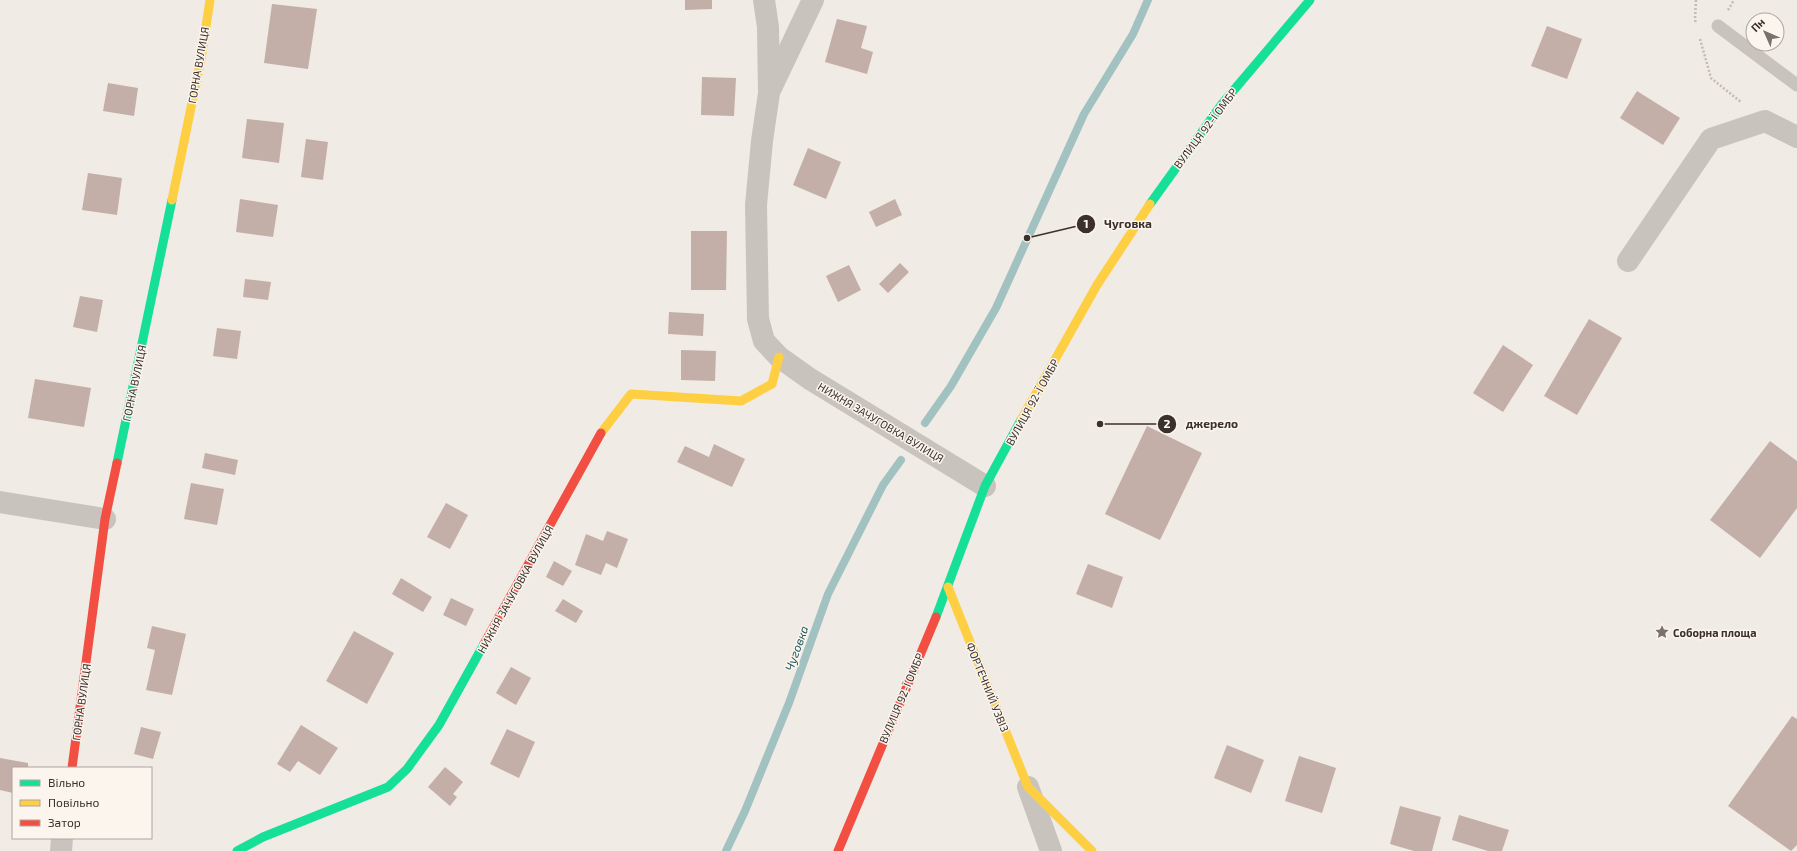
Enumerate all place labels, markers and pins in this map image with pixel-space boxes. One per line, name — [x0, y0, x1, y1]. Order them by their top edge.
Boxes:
callout: Чуговка — [1076, 212, 1160, 236]
callout: джерело — [1157, 412, 1246, 436]
place icon: Соборна площа — [1654, 624, 1670, 640]
place label: Соборна площа — [1673, 626, 1756, 639]

